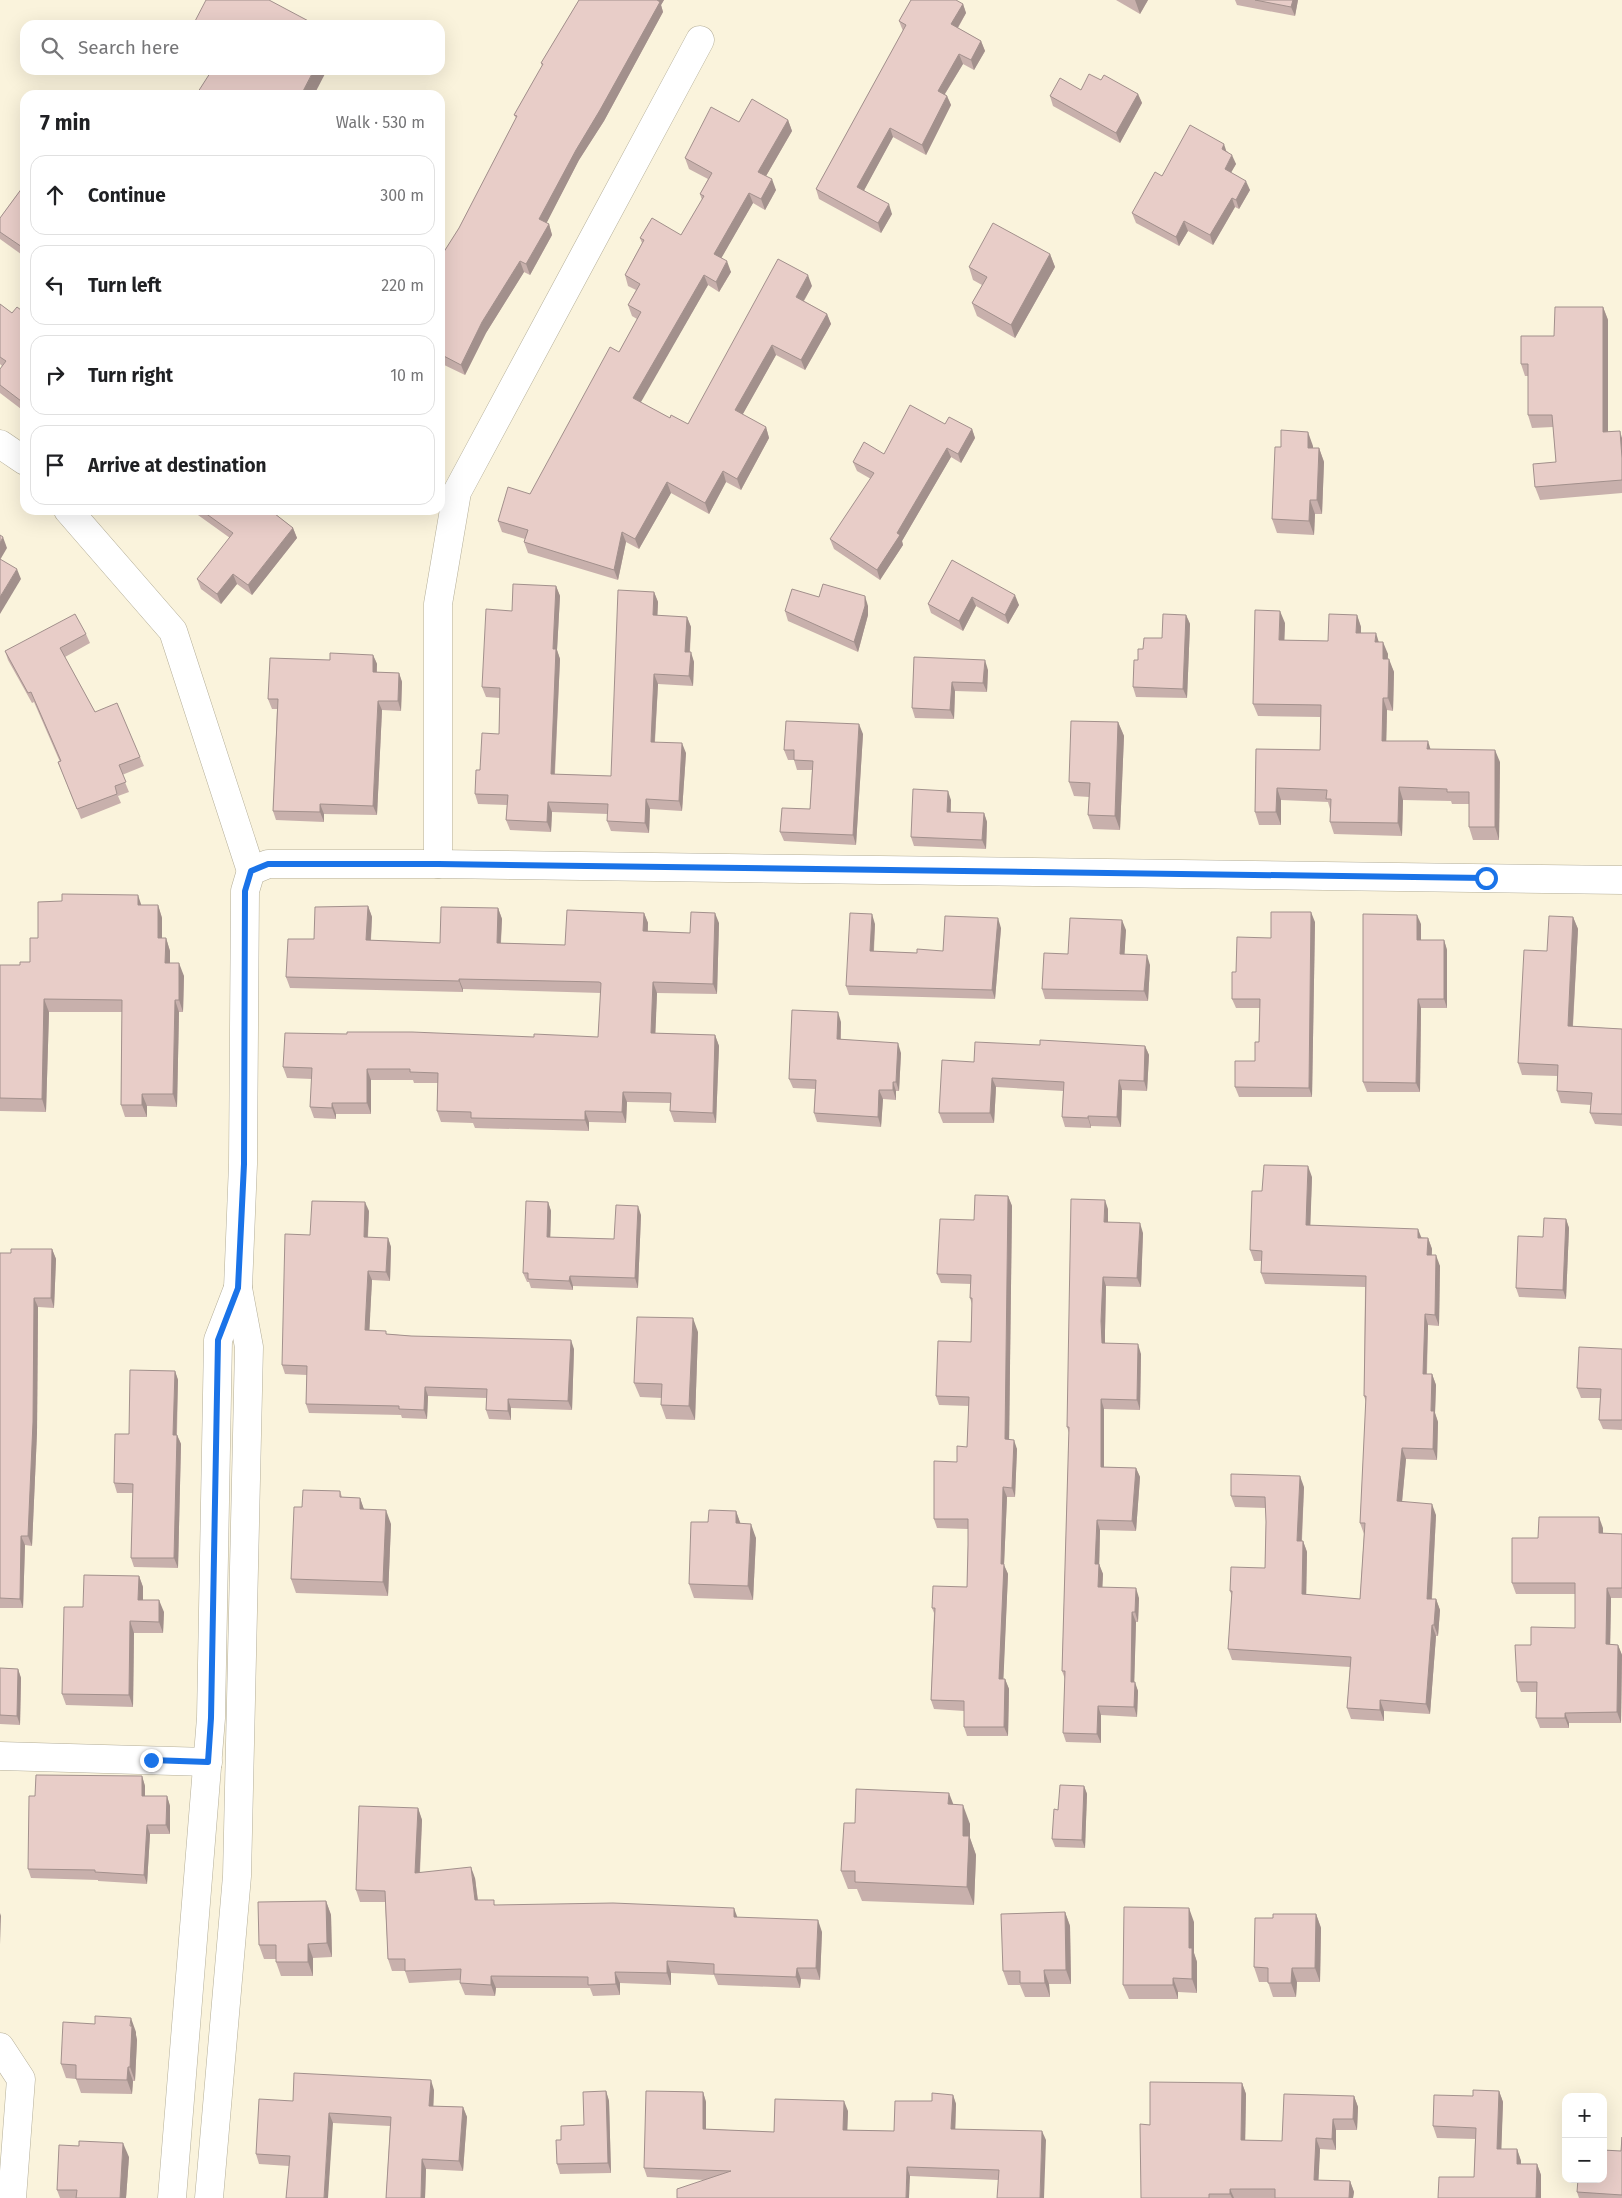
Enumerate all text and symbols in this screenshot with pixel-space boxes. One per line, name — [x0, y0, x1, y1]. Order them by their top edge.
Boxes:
search box — [20, 20, 445, 75]
icon: search — [38, 34, 66, 62]
text: Search here — [78, 36, 179, 59]
text: 7 min — [40, 110, 91, 136]
text: Walk · 530 m — [336, 113, 425, 132]
icon: ahead — [41, 181, 69, 209]
text: Continue — [88, 184, 166, 207]
text: 300 m — [380, 186, 424, 205]
icon: left — [41, 271, 69, 299]
text: Turn left — [88, 274, 162, 297]
text: 220 m — [381, 276, 424, 295]
icon: right — [41, 361, 69, 389]
text: Turn right — [88, 364, 173, 387]
text: 10 m — [390, 366, 424, 385]
icon: arrive — [41, 451, 69, 479]
text: Arrive at destination — [88, 454, 267, 477]
route start — [1475, 867, 1498, 890]
route end — [140, 1749, 163, 1772]
map controls — [1562, 2093, 1607, 2183]
button: + — [1562, 2093, 1607, 2138]
button: − — [1562, 2138, 1607, 2183]

